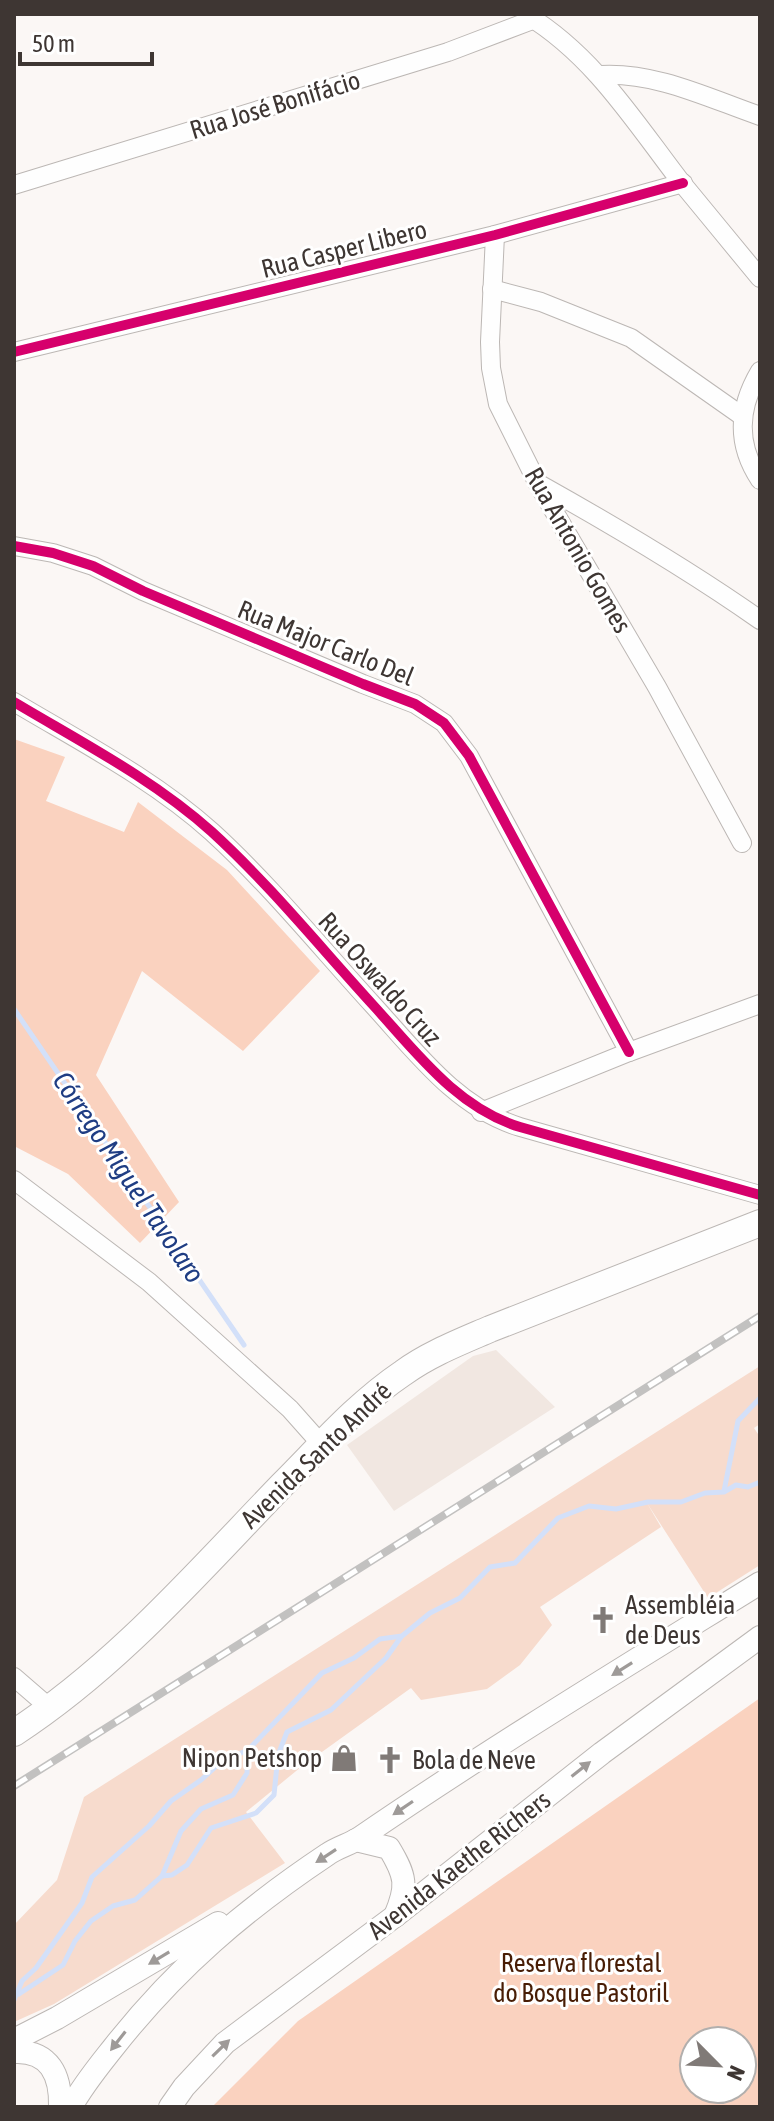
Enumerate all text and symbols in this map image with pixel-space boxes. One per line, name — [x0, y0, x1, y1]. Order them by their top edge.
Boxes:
scale bar — [20, 16, 152, 66]
text: 50 m — [32, 30, 75, 57]
street label: Rua José Bonifácio — [186, 65, 364, 145]
street label: Rua Casper Libero — [258, 214, 430, 284]
street label: Rua Antonio Gomes — [518, 462, 638, 638]
street label: Rua Major Carlo Del — [234, 594, 419, 692]
street label: Rua Oswaldo Cruz — [312, 906, 448, 1052]
water label: Córrego Miguel Tavolaro — [46, 1065, 212, 1289]
street label: Avenida Santo André — [235, 1376, 397, 1534]
place label: Assembléia de Deus — [625, 1590, 735, 1650]
church icon: Assembléia de Deus — [588, 1605, 618, 1635]
one-way arrow — [611, 1661, 633, 1675]
place label: Nipon Petshop — [182, 1743, 322, 1773]
shop icon: Nipon Petshop — [329, 1743, 359, 1773]
church icon: Bola de Neve — [375, 1745, 405, 1775]
place label: Bola de Neve — [412, 1745, 536, 1775]
one-way arrow — [571, 1762, 591, 1778]
street label: Avenida Kaethe Richers — [362, 1785, 556, 1945]
one-way arrow — [392, 1800, 413, 1815]
one-way arrow — [315, 1849, 337, 1863]
park label: Reserva florestal do Bosque Pastoril — [493, 1948, 669, 2008]
one-way arrow — [148, 1950, 170, 1964]
north arrow — [678, 2025, 758, 2105]
one-way arrow — [111, 2031, 127, 2051]
one-way arrow — [211, 2040, 230, 2058]
text: N — [722, 2062, 751, 2084]

